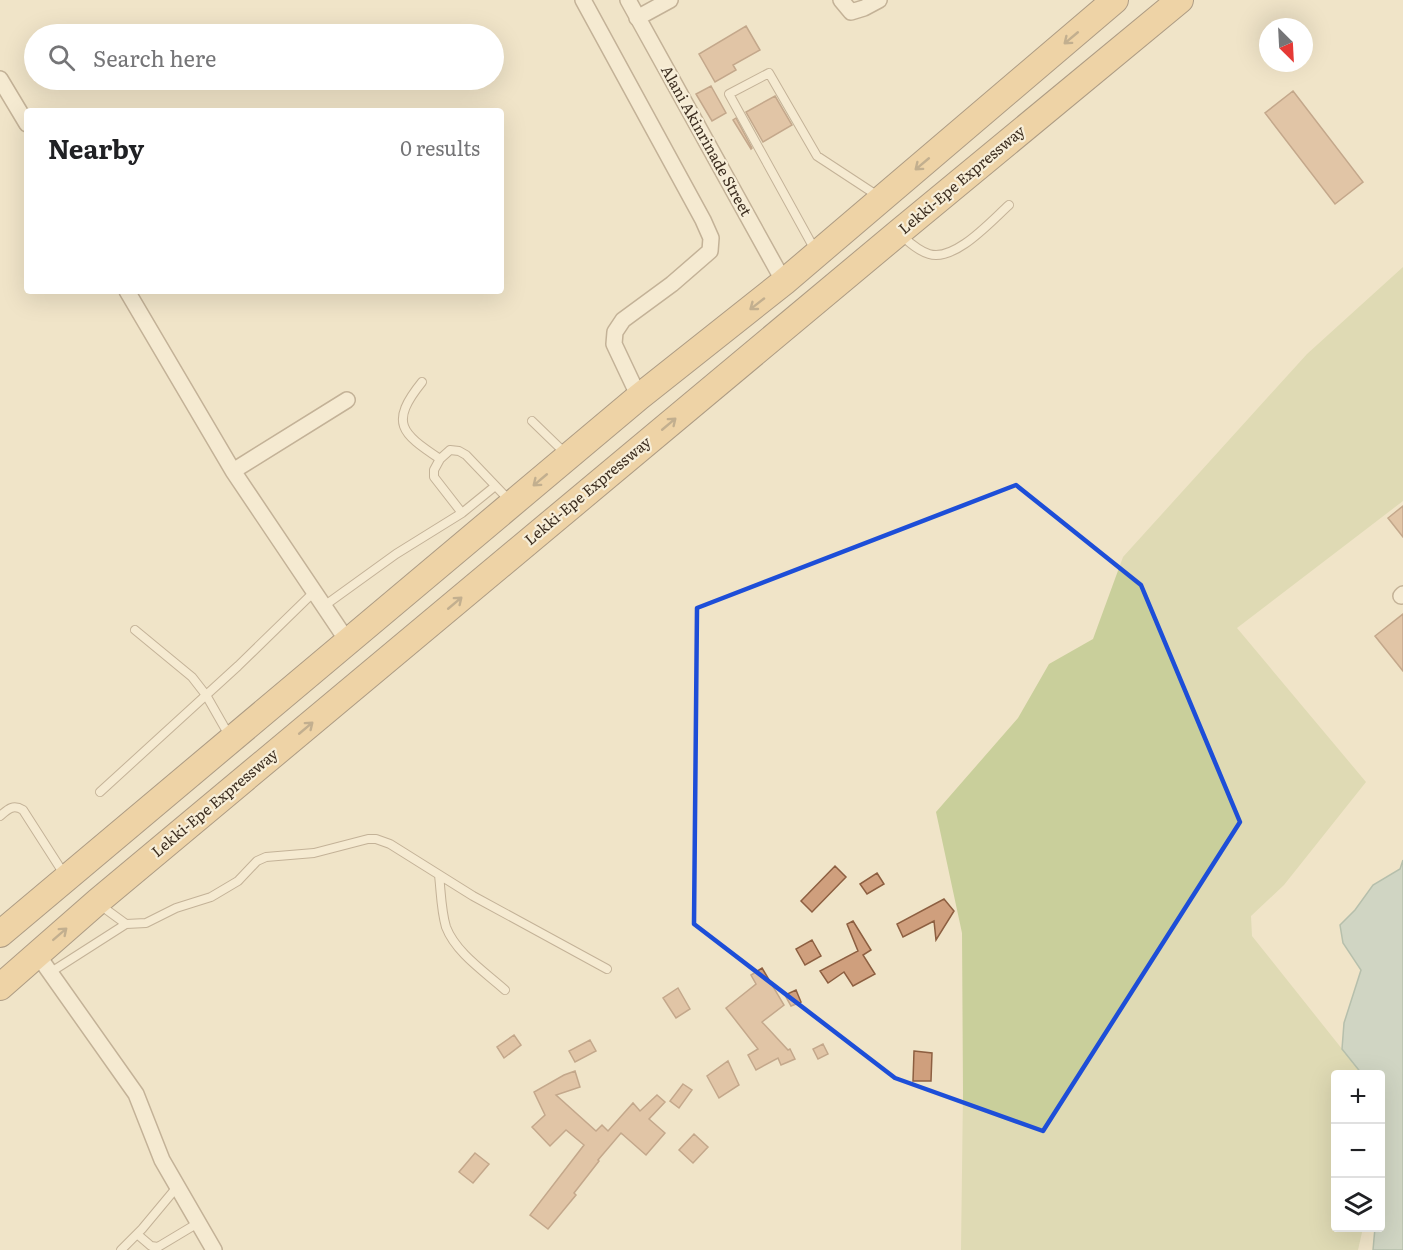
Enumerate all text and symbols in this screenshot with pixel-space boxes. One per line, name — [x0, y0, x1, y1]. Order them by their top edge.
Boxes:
north arrow — [1259, 18, 1313, 72]
search box — [24, 24, 504, 90]
one-way arrow — [1063, 31, 1078, 45]
icon: search — [45, 41, 78, 74]
text: Search here — [93, 41, 216, 74]
street label: Alani Akinrinade Street — [656, 61, 758, 220]
street label: Lekki-Epe Expressway — [893, 119, 1030, 239]
text: Nearby — [48, 128, 144, 167]
text: 0 results — [400, 132, 480, 162]
one-way arrow — [914, 158, 930, 171]
one-way arrow — [749, 297, 765, 310]
one-way arrow — [661, 417, 677, 430]
street label: Lekki-Epe Expressway — [519, 430, 656, 550]
one-way arrow — [533, 473, 549, 486]
one-way arrow — [447, 596, 463, 609]
one-way arrow — [298, 721, 314, 734]
street label: Lekki-Epe Expressway — [146, 742, 283, 862]
one-way arrow — [52, 927, 67, 941]
map controls — [1331, 1070, 1385, 1232]
button: + — [1331, 1070, 1385, 1124]
button: − — [1331, 1124, 1385, 1178]
button: layers — [1331, 1178, 1385, 1232]

